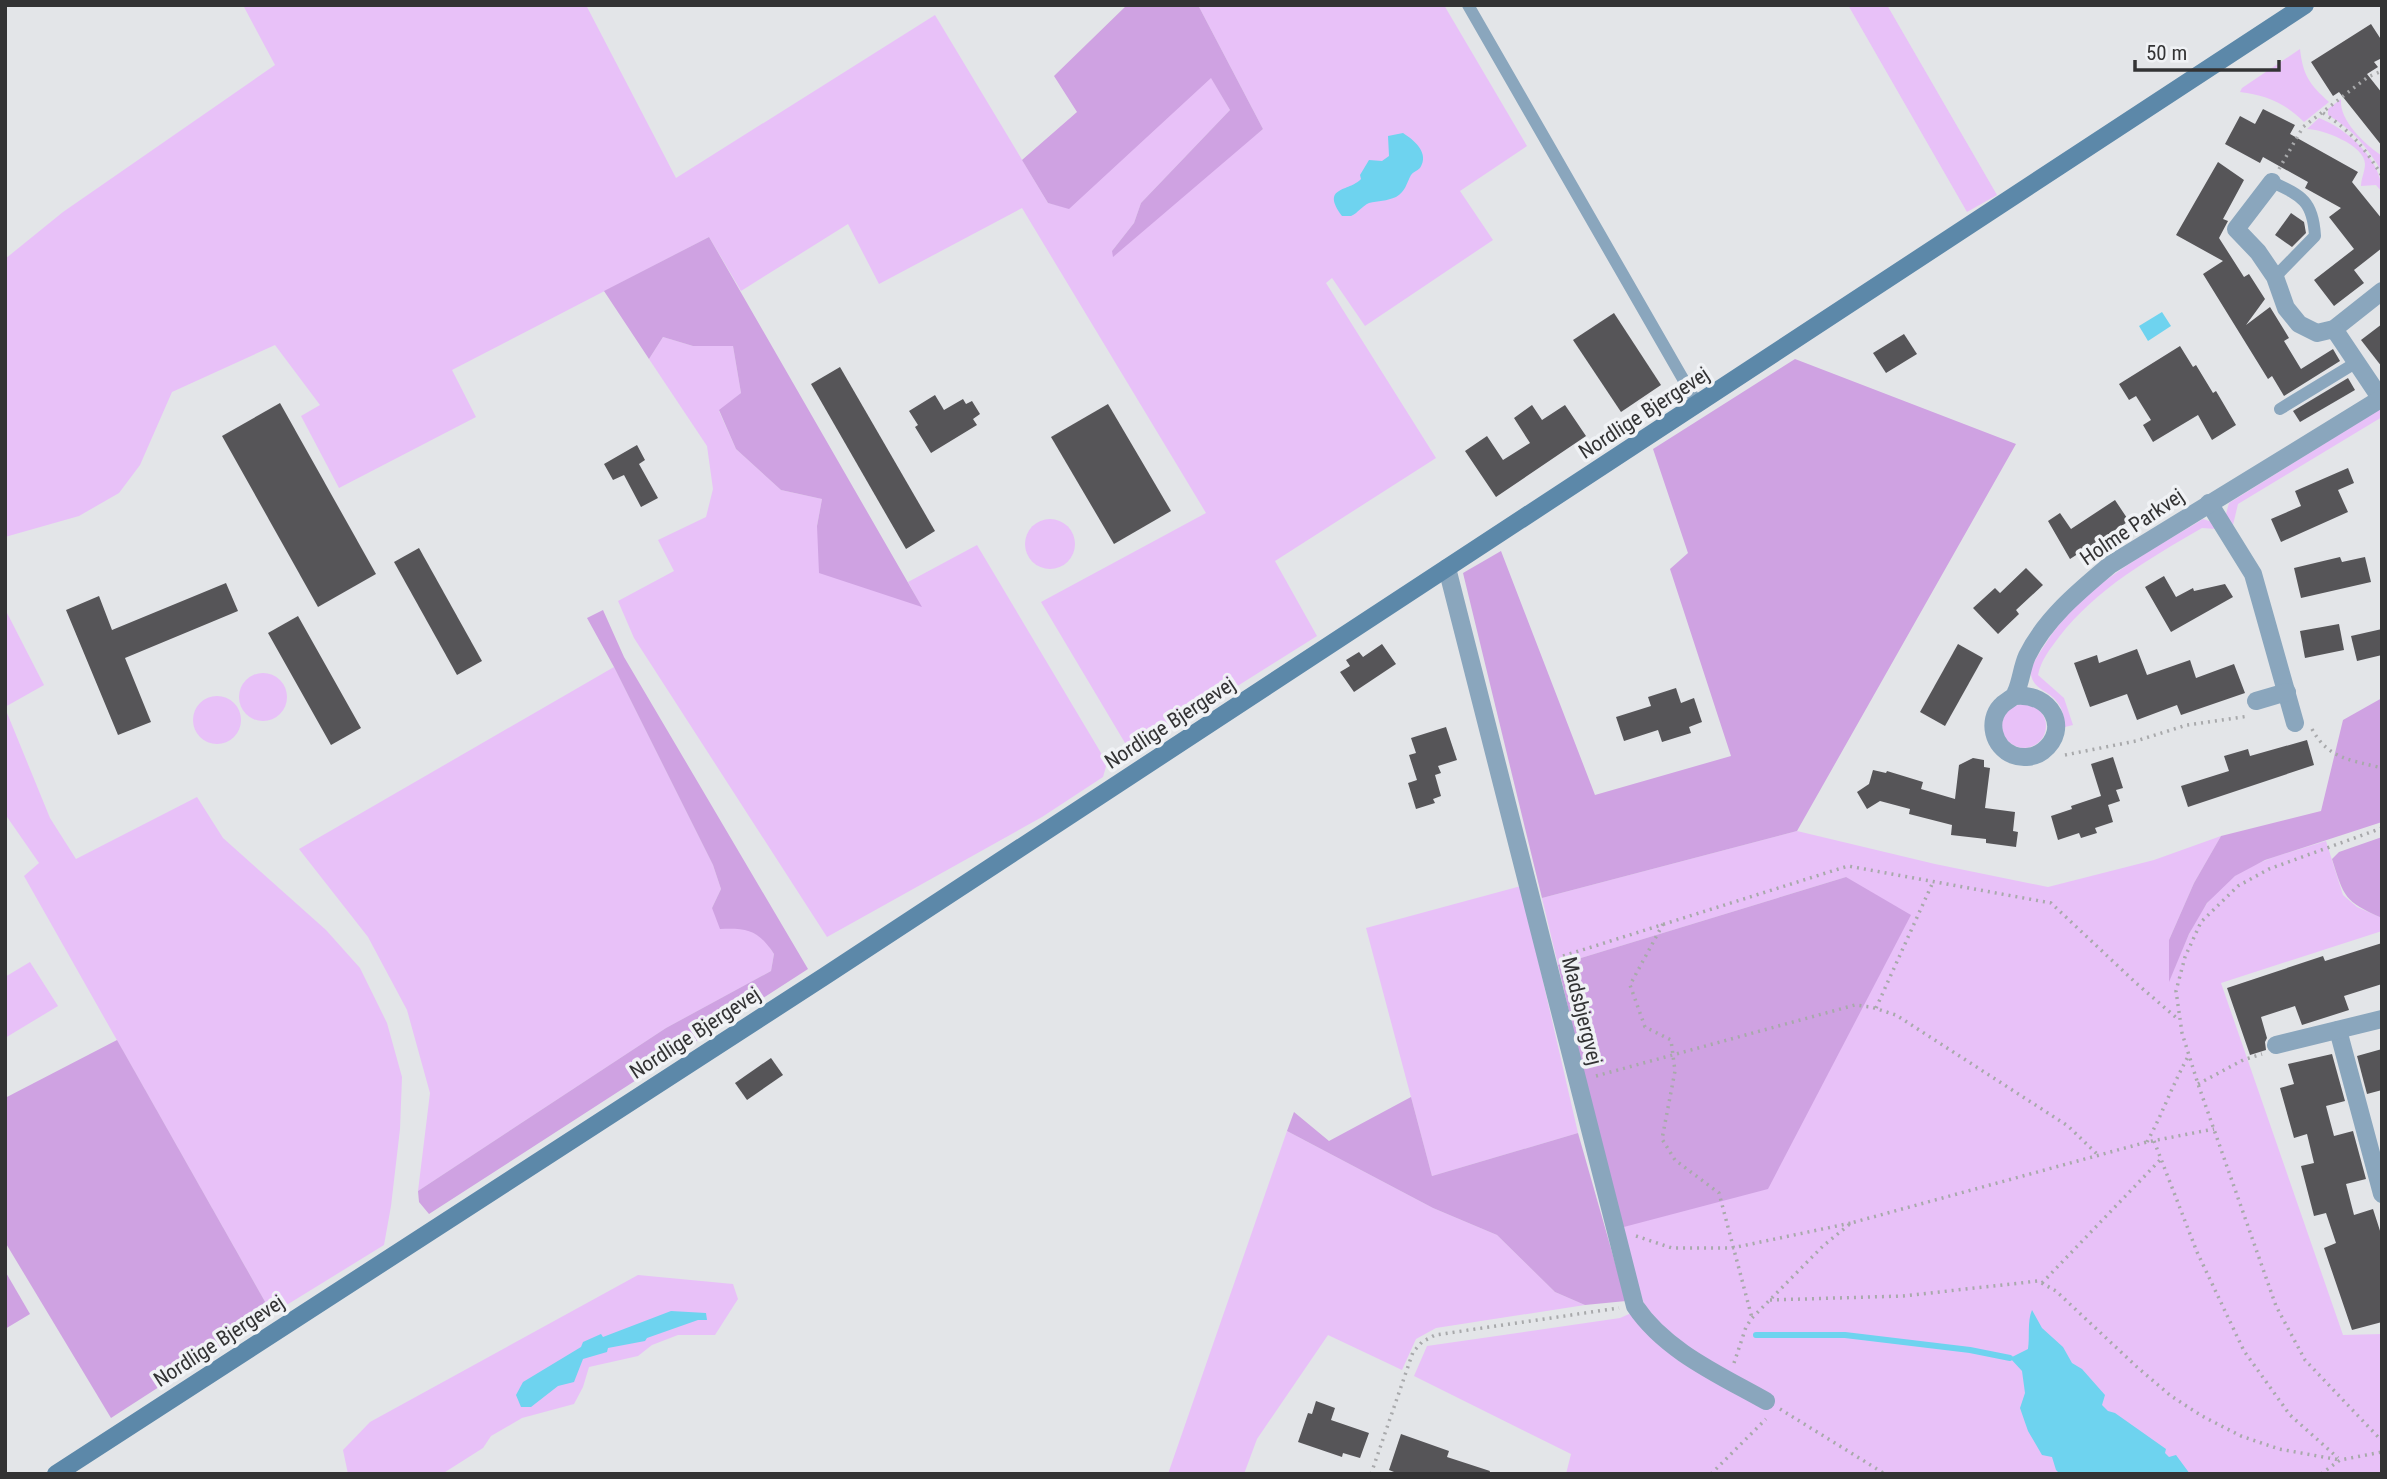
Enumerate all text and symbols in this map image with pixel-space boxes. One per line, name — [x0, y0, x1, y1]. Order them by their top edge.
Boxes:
scale bar — [2135, 28, 2278, 72]
text: 50 m — [2146, 41, 2187, 65]
street label: Nordlige Bjergevej — [1574, 362, 1714, 464]
street label: Holme Parkvej — [2076, 484, 2188, 570]
street label: Nordlige Bjergevej — [1100, 672, 1240, 774]
street label: Madsbjergvej — [1557, 954, 1607, 1068]
street label: Nordlige Bjergevej — [625, 982, 765, 1084]
street label: Nordlige Bjergevej — [149, 1290, 289, 1392]

